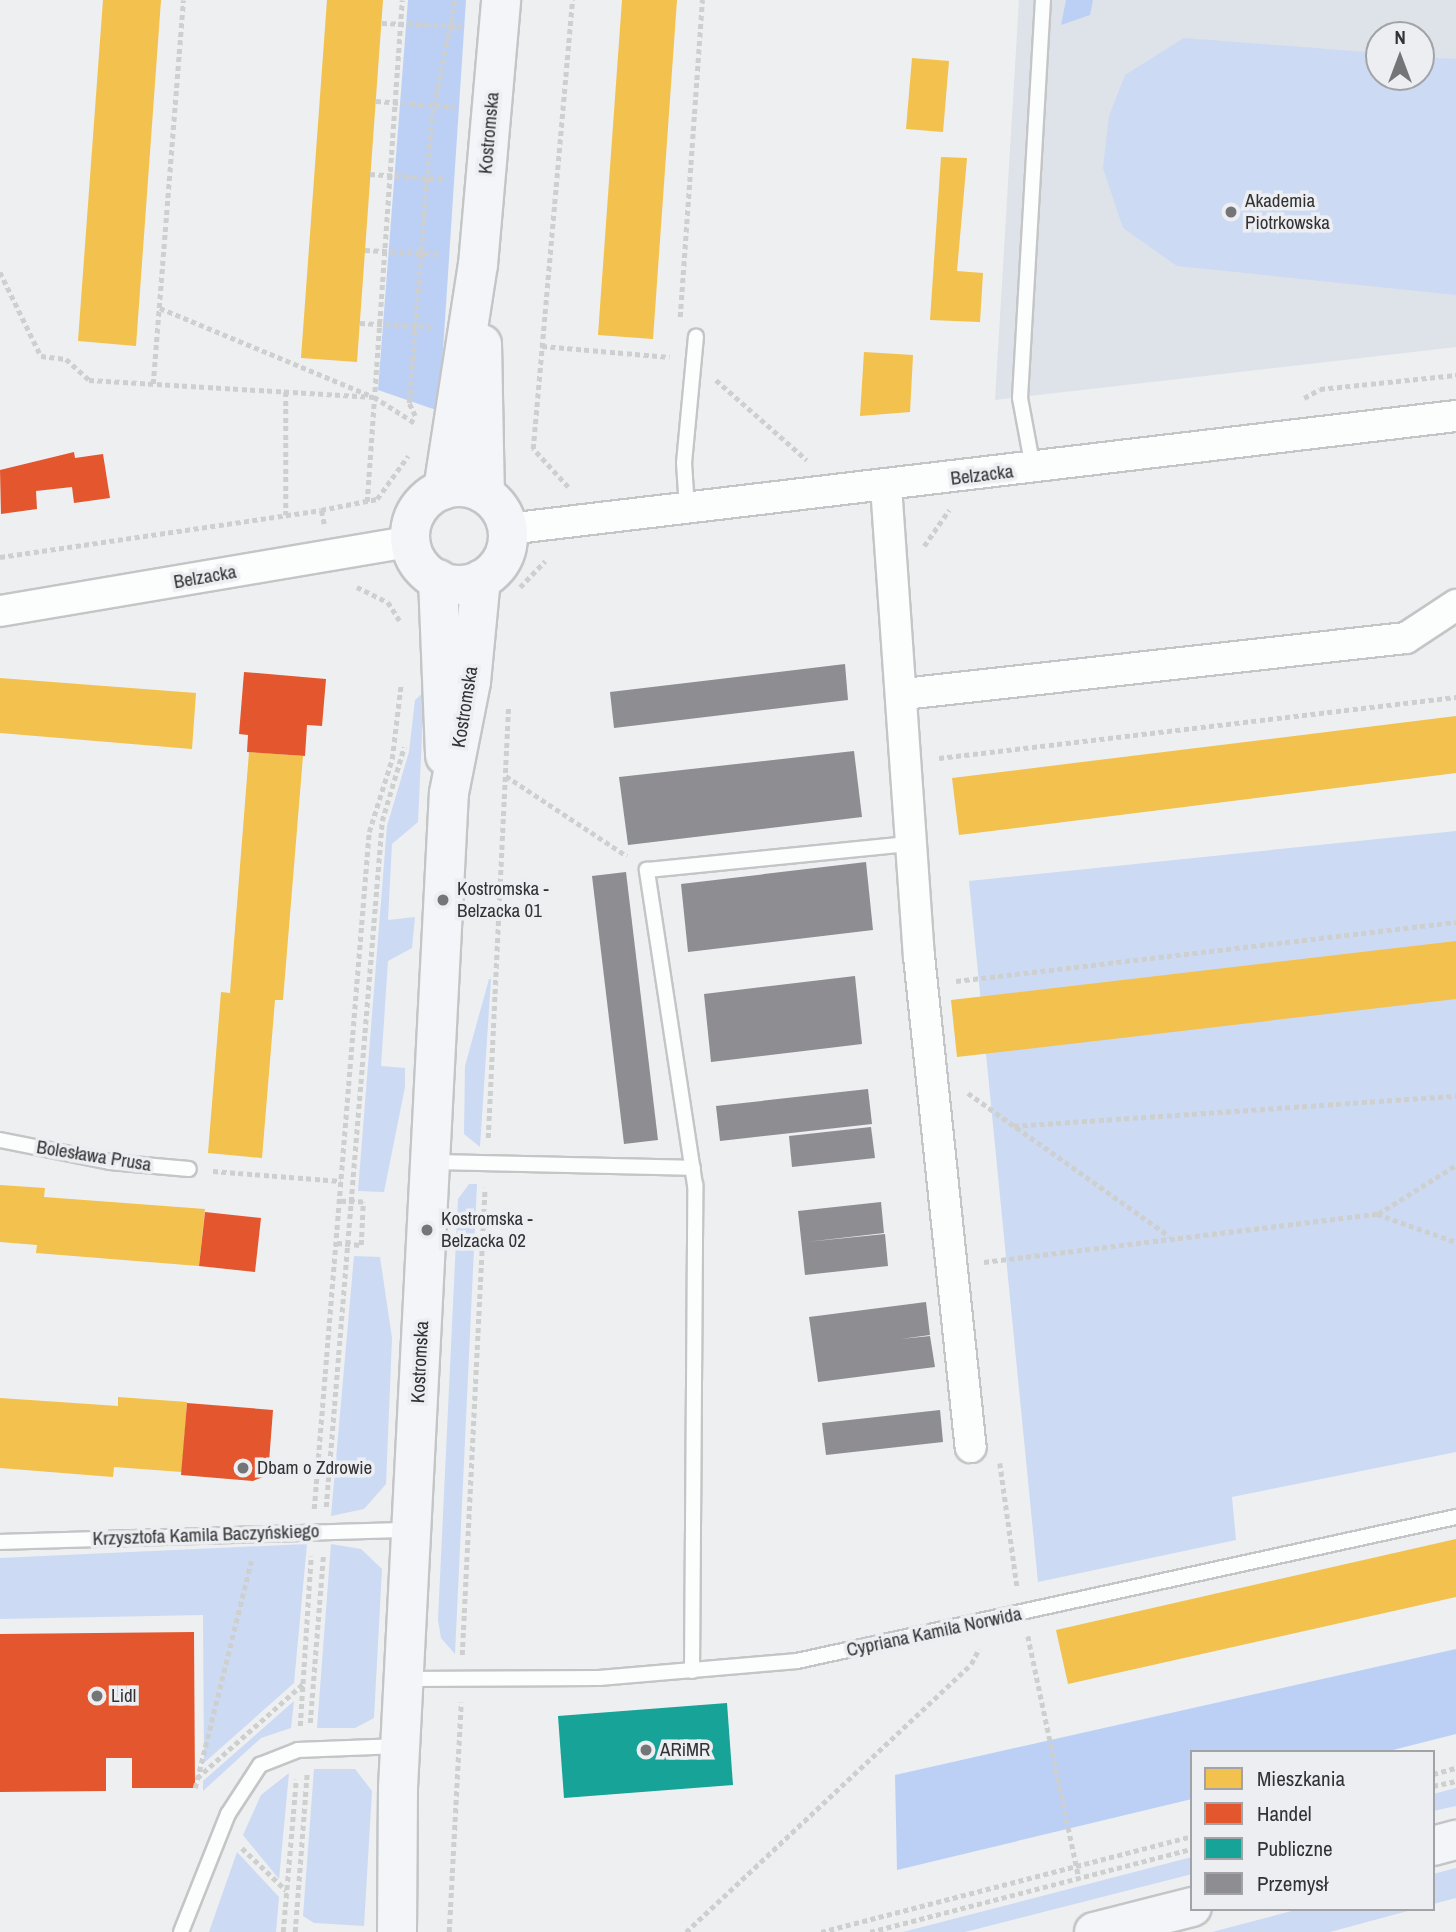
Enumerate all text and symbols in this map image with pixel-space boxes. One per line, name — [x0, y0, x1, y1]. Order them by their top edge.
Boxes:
north arrow — [1365, 21, 1435, 91]
text: N — [1394, 24, 1406, 50]
street label: Kostromska — [474, 91, 504, 175]
place label: Akademia Piotrkowska — [1245, 190, 1330, 234]
marker: Akademia Piotrkowska — [1223, 204, 1239, 220]
street label: Belzacka — [949, 460, 1015, 490]
street label: Belzacka — [172, 560, 238, 594]
street label: Kostromska — [447, 665, 483, 749]
place label: Kostromska - Belzacka 01 — [457, 878, 549, 922]
marker: Kostromska - Belzacka 01 — [435, 892, 451, 908]
street label: Bolesława Prusa — [35, 1136, 153, 1176]
place label: Kostromska - Belzacka 02 — [441, 1208, 533, 1252]
marker: Kostromska - Belzacka 02 — [419, 1222, 435, 1238]
street label: Kostromska — [406, 1320, 434, 1404]
place label: Dbam o Zdrowie — [257, 1457, 372, 1479]
marker: Dbam o Zdrowie — [235, 1460, 251, 1476]
street label: Krzysztofa Kamila Baczyńskiego — [92, 1520, 320, 1550]
street label: Cypriana Kamila Norwida — [844, 1602, 1024, 1662]
place label: Lidl — [111, 1685, 136, 1707]
marker: Lidl — [89, 1688, 105, 1704]
place label: ARiMR — [660, 1739, 710, 1761]
marker: ARiMR — [638, 1742, 654, 1758]
legend — [1190, 1750, 1435, 1911]
text: Mieszkania — [1257, 1764, 1345, 1793]
text: Handel — [1257, 1799, 1312, 1828]
text: Publiczne — [1257, 1834, 1333, 1863]
text: Przemysł — [1257, 1869, 1328, 1898]

